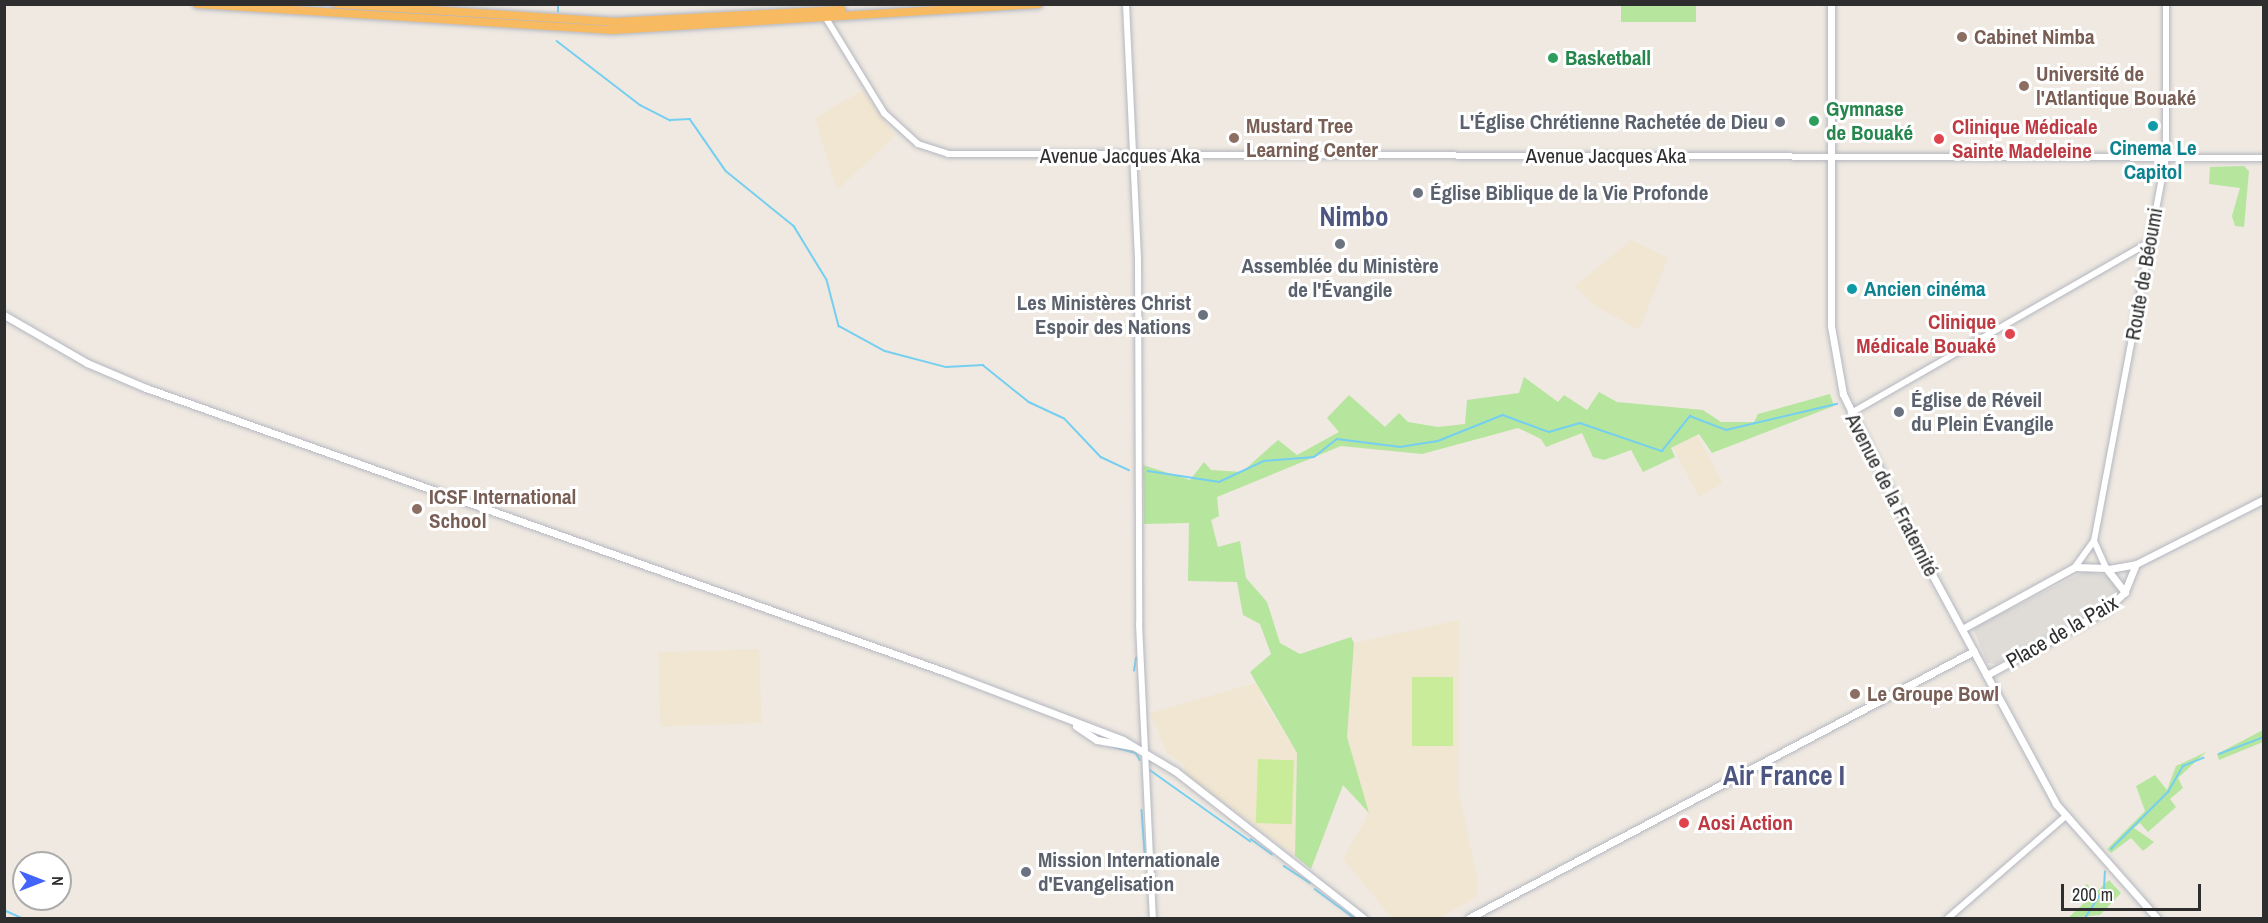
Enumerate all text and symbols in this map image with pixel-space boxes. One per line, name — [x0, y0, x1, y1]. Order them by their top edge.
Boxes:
place label: Cabinet Nimba — [1974, 24, 2095, 50]
marker: Cabinet Nimba — [1955, 30, 1969, 44]
place label: Basketball — [1565, 45, 1651, 71]
marker: Basketball — [1546, 51, 1560, 65]
place label: Université de l'Atlantique Bouaké — [2036, 61, 2196, 111]
marker: Université de l'Atlantique Bouaké — [2017, 79, 2031, 93]
place label: Gymnase de Bouaké — [1826, 96, 1913, 146]
place label: L'Église Chrétienne Rachetée de Dieu — [1460, 109, 1768, 135]
place label: Mustard Tree Learning Center — [1246, 113, 1378, 163]
marker: Gymnase de Bouaké — [1807, 114, 1821, 128]
place label: Clinique Médicale Sainte Madeleine — [1952, 114, 2097, 164]
marker: L'Église Chrétienne Rachetée de Dieu — [1773, 115, 1787, 129]
marker: Cinema Le Capitol — [2146, 119, 2160, 133]
marker: Clinique Médicale Sainte Madeleine — [1930, 130, 1948, 148]
marker: Mustard Tree Learning Center — [1227, 131, 1241, 145]
place label: Cinema Le Capitol — [2109, 135, 2197, 185]
street label: Avenue Jacques Aka — [1039, 143, 1201, 169]
street label: Avenue Jacques Aka — [1525, 143, 1687, 169]
place label: Église Biblique de la Vie Profonde — [1430, 180, 1708, 206]
marker: Église Biblique de la Vie Profonde — [1411, 186, 1425, 200]
district label: Nimbo — [1320, 201, 1388, 233]
street label: Route de Béoumi — [2120, 206, 2168, 342]
marker: Assemblée du Ministère de l'Évangile — [1333, 237, 1347, 251]
place label: Assemblée du Ministère de l'Évangile — [1241, 253, 1439, 303]
place label: Ancien cinéma — [1864, 276, 1986, 302]
marker: Ancien cinéma — [1845, 282, 1859, 296]
place label: Les Ministères Christ Espoir des Nations — [1017, 290, 1191, 340]
marker: Les Ministères Christ Espoir des Nations — [1196, 308, 1210, 322]
place label: Clinique Médicale Bouaké — [1856, 309, 1996, 359]
marker: Clinique Médicale Bouaké — [2001, 325, 2019, 343]
place label: Église de Réveil du Plein Évangile — [1911, 387, 2054, 437]
marker: Église de Réveil du Plein Évangile — [1892, 405, 1906, 419]
street label: Avenue de la Fraternité — [1840, 409, 1944, 581]
place label: ICSF International School — [429, 484, 576, 534]
marker: ICSF International School — [410, 502, 424, 516]
street label: Place de la Paix — [2002, 590, 2122, 674]
place label: Le Groupe Bowl — [1867, 681, 1999, 707]
marker: Le Groupe Bowl — [1848, 687, 1862, 701]
district label: Air France I — [1723, 760, 1845, 792]
place label: Aosi Action — [1698, 810, 1794, 836]
marker: Aosi Action — [1675, 814, 1693, 832]
place label: Mission Internationale d'Evangelisation — [1038, 847, 1220, 897]
north arrow — [12, 851, 72, 911]
marker: Mission Internationale d'Evangelisation — [1019, 865, 1033, 879]
scale bar — [2064, 872, 2204, 910]
text: N — [47, 876, 69, 886]
text: 200 m — [2072, 882, 2113, 907]

